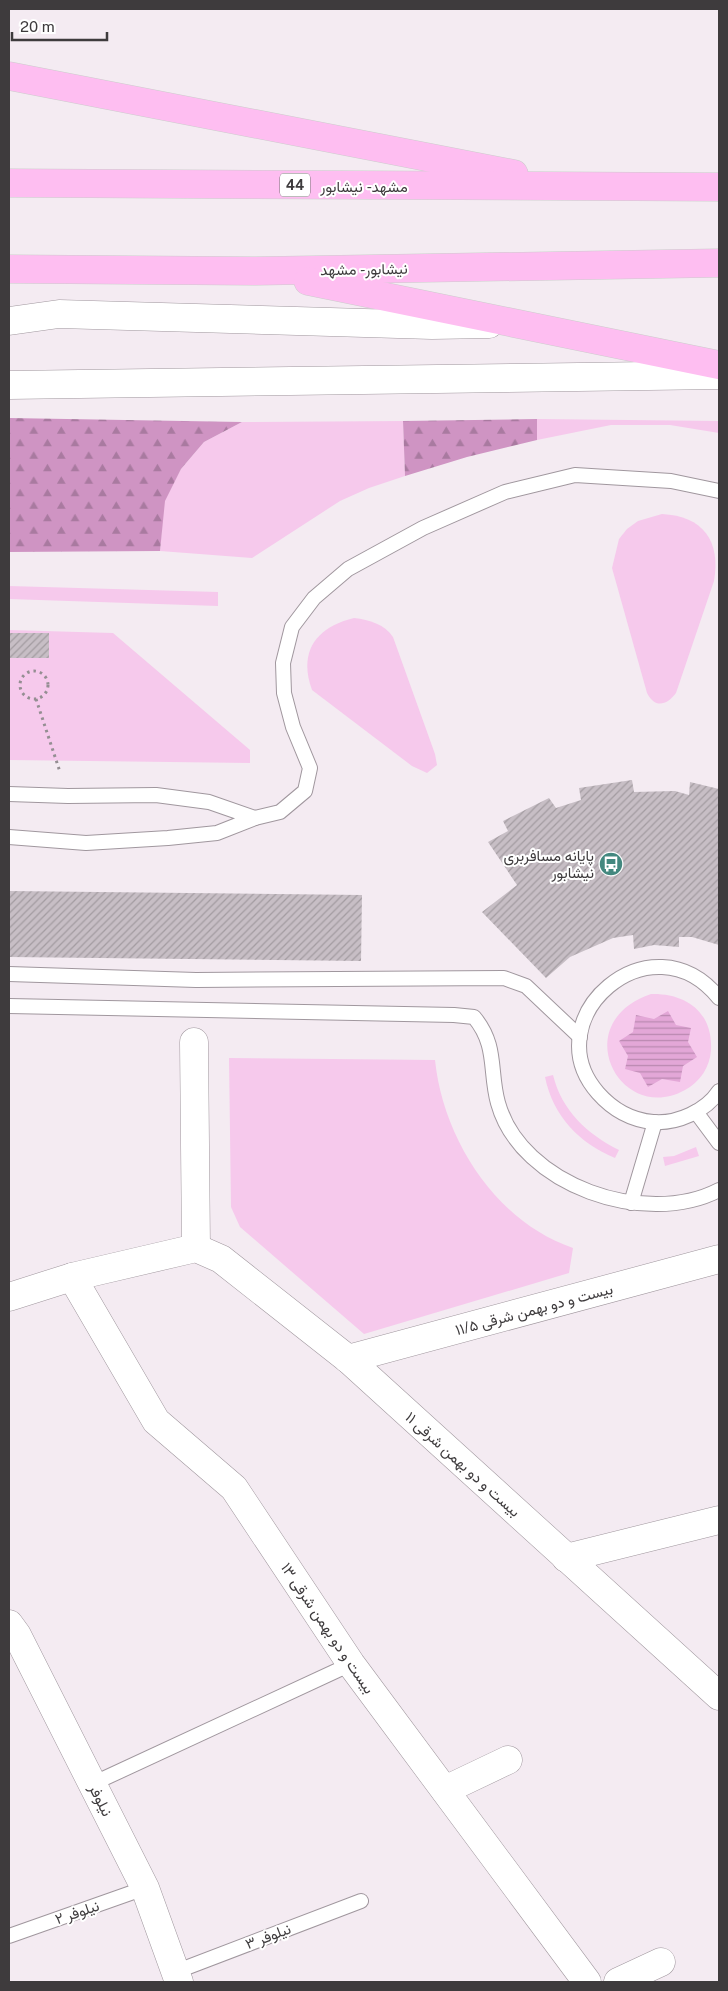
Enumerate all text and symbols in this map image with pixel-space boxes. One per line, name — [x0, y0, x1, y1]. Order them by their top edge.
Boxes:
scale bar — [12, 10, 108, 42]
text: 20 m — [20, 18, 55, 35]
road number: 44 — [280, 174, 310, 196]
street label: مشهد - نیشابور — [319, 178, 408, 196]
street label: نیشابور - مشهد — [320, 260, 408, 279]
place label: پایانه مسافربری نیشابور — [503, 847, 594, 882]
bus stop icon: پایانه مسافربری نیشابور — [598, 851, 624, 877]
street label: بیست و دو بهمن شرقی ۱۱/۵ — [453, 1280, 615, 1340]
street label: بیست و دو بهمن شرقی ۱۱ — [401, 1408, 524, 1521]
street label: بیست و دو بهمن شرقی ۱۳ — [276, 1559, 378, 1698]
street label: نیلوفر — [84, 1780, 116, 1819]
street label: نیلوفر ۲ — [53, 1897, 102, 1928]
street label: نیلوفر ۳ — [243, 1920, 294, 1953]

